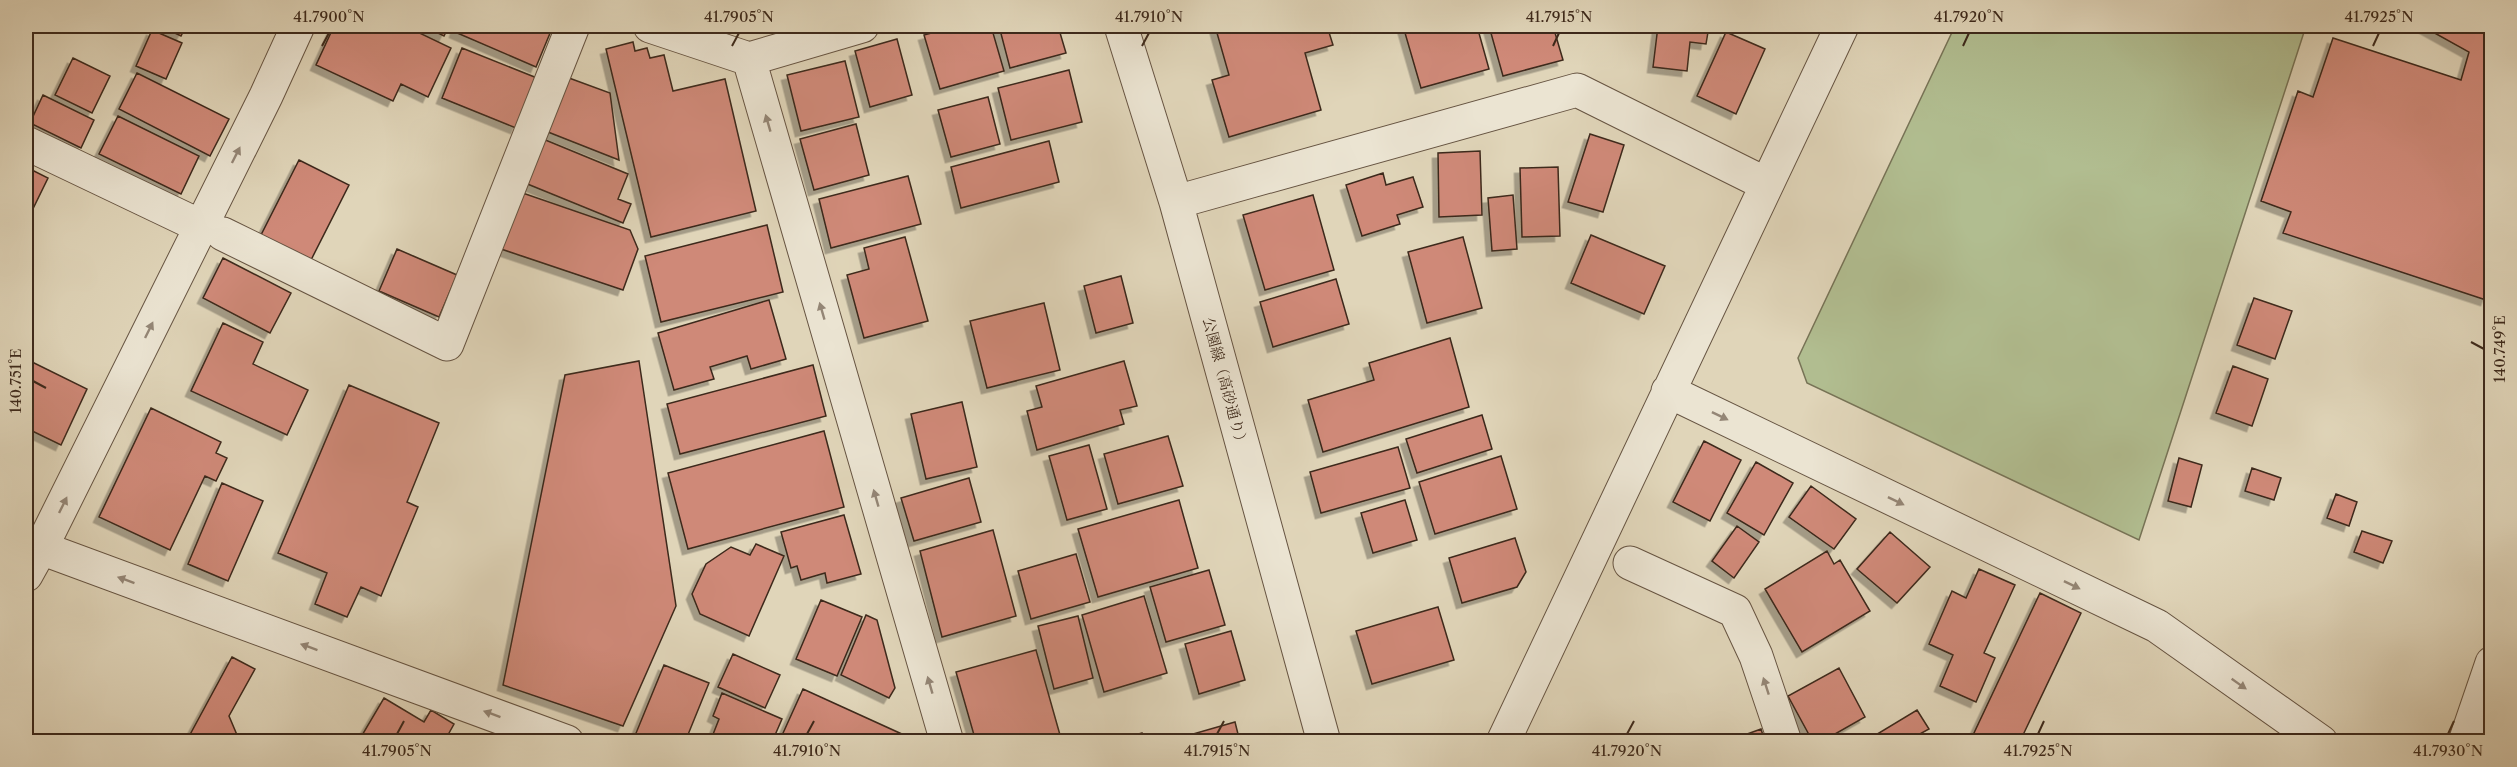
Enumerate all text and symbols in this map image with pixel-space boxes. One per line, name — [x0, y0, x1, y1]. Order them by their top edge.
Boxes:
text: 41.7900°N — [293, 7, 365, 26]
text: 41.7905°N — [704, 7, 774, 26]
text: 41.7910°N — [1115, 7, 1183, 26]
text: 41.7915°N — [1526, 7, 1592, 26]
text: 41.7920°N — [1934, 7, 2004, 26]
text: 41.7925°N — [2344, 7, 2414, 26]
one-way arrow — [763, 114, 772, 132]
one-way arrow — [231, 147, 241, 164]
one-way arrow — [817, 302, 826, 320]
street label: 公園線（高砂通り） — [1199, 315, 1252, 451]
text: 140.749°E — [2490, 315, 2509, 383]
one-way arrow — [144, 321, 154, 338]
text: 140.751°E — [6, 349, 25, 413]
one-way arrow — [1712, 412, 1729, 421]
one-way arrow — [871, 489, 880, 507]
one-way arrow — [58, 496, 68, 513]
one-way arrow — [1888, 496, 1905, 505]
one-way arrow — [117, 574, 135, 584]
one-way arrow — [2063, 581, 2080, 590]
one-way arrow — [300, 641, 318, 651]
one-way arrow — [925, 676, 934, 694]
one-way arrow — [1761, 677, 1770, 695]
one-way arrow — [2231, 678, 2247, 689]
one-way arrow — [483, 708, 501, 718]
text: 41.7905°N — [362, 741, 432, 760]
text: 41.7910°N — [773, 741, 841, 760]
text: 41.7915°N — [1184, 741, 1250, 760]
text: 41.7920°N — [1592, 741, 1662, 760]
text: 41.7925°N — [2003, 741, 2073, 760]
text: 41.7930°N — [2413, 741, 2483, 760]

